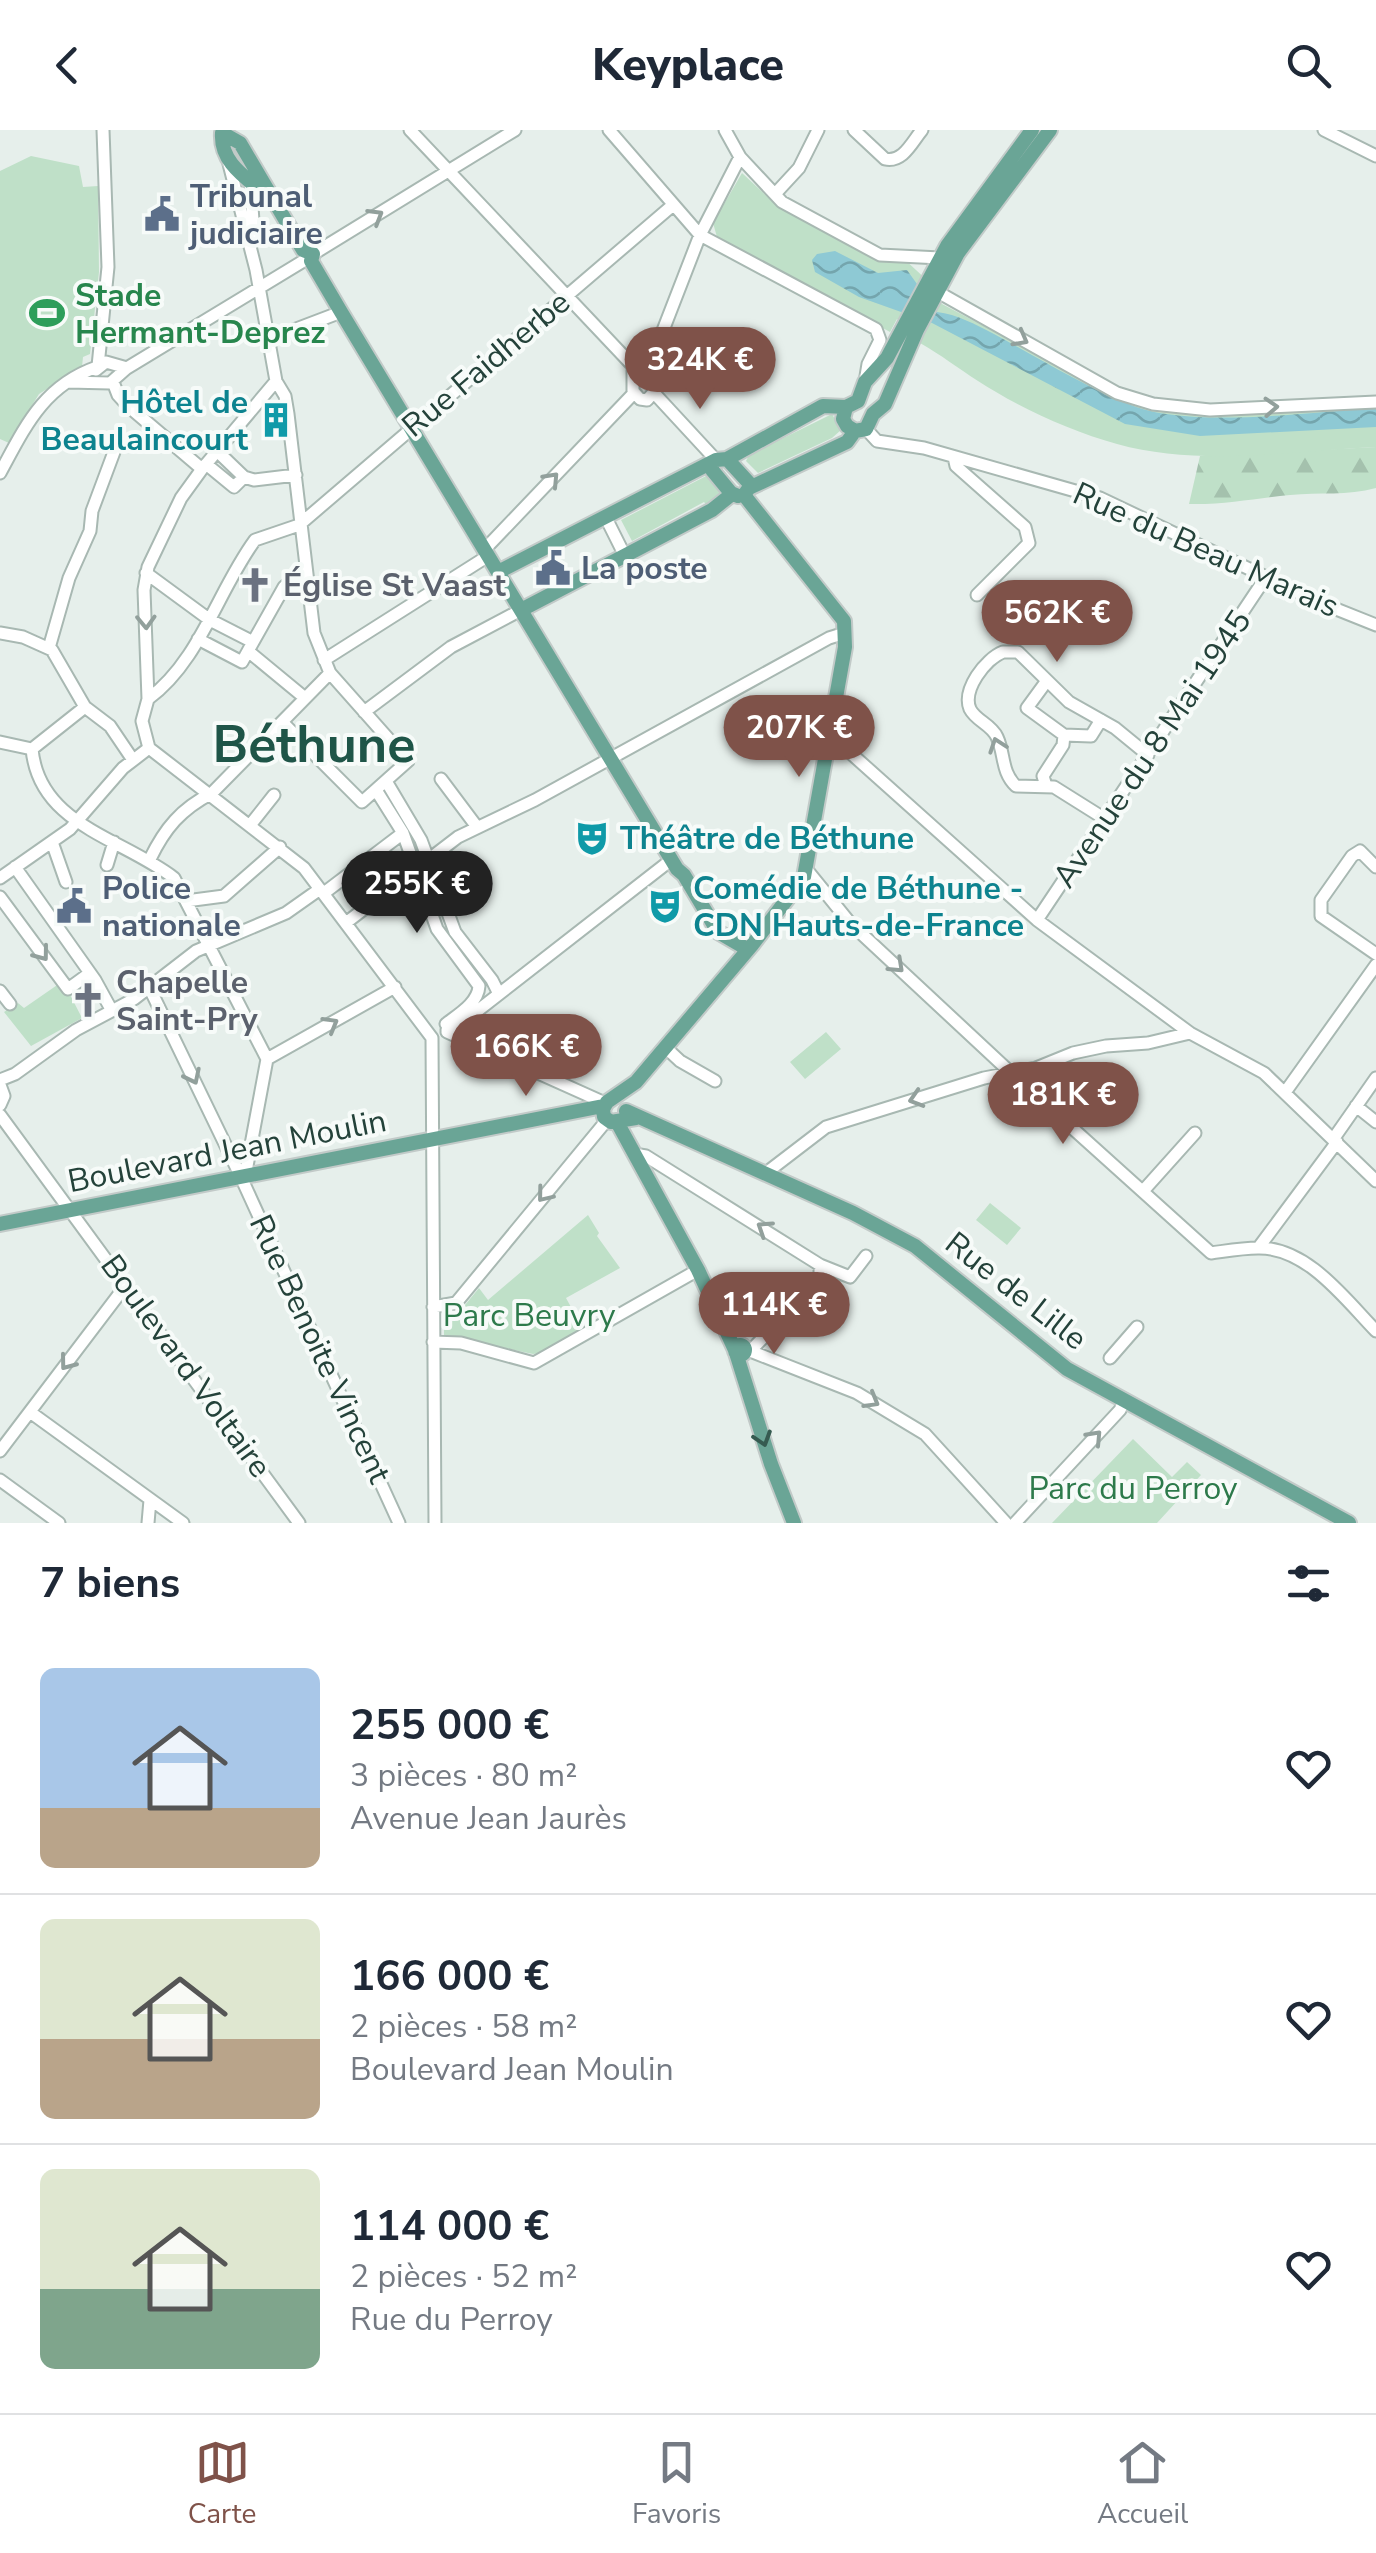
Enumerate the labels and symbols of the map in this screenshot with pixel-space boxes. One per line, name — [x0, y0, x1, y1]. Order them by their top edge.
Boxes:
place label: Tribunal judiciaire — [188, 175, 323, 255]
public building icon: Tribunal judiciaire — [143, 195, 181, 233]
one-way arrow — [365, 209, 383, 228]
place label: Stade Hermant-Deprez — [75, 274, 325, 354]
street label: Rue Faidherbe — [393, 281, 579, 447]
sports icon: Stade Hermant-Deprez — [28, 294, 66, 332]
pin: 324K € — [619, 327, 781, 412]
one-way arrow — [1011, 327, 1029, 346]
place label: Hôtel de Beaulaincourt — [41, 381, 249, 461]
one-way arrow — [1263, 397, 1279, 418]
building icon: Hôtel de Beaulaincourt — [257, 401, 295, 439]
one-way arrow — [540, 472, 558, 490]
street label: Rue du Beau Marais — [1066, 472, 1346, 628]
place label: La poste — [581, 547, 708, 590]
public building icon: La poste — [534, 549, 572, 587]
place label: Église St Vaast — [283, 564, 507, 607]
church icon: Église St Vaast — [236, 566, 274, 604]
pin: 562K € — [976, 580, 1138, 665]
street label: Avenue du 8 Mai 1945 — [1043, 602, 1261, 896]
one-way arrow — [135, 614, 156, 630]
pin: 207K € — [718, 695, 880, 780]
district label: Béthune — [213, 709, 415, 780]
one-way arrow — [989, 737, 1009, 754]
place label: Théâtre de Béthune — [620, 817, 914, 860]
theatre icon: Théâtre de Béthune — [573, 819, 611, 857]
pin: 255K € — [336, 851, 498, 936]
place label: Police nationale — [102, 867, 241, 947]
place label: Comédie de Béthune - CDN Hauts-de-France — [693, 867, 1024, 947]
public building icon: Police nationale — [55, 887, 93, 925]
theatre icon: Comédie de Béthune - CDN Hauts-de-France — [646, 887, 684, 925]
one-way arrow — [31, 943, 48, 961]
one-way arrow — [886, 954, 904, 972]
place label: Chapelle Saint-Pry — [116, 961, 259, 1041]
church icon: Chapelle Saint-Pry — [69, 981, 107, 1019]
pin: 166K € — [445, 1014, 607, 1099]
one-way arrow — [320, 1016, 338, 1036]
pin: 181K € — [982, 1062, 1144, 1147]
one-way arrow — [180, 1066, 200, 1084]
one-way arrow — [909, 1087, 926, 1107]
street label: Boulevard Jean Moulin — [64, 1099, 390, 1203]
one-way arrow — [538, 1183, 556, 1201]
street label: Rue Benoite Vincent — [239, 1208, 401, 1491]
one-way arrow — [757, 1222, 775, 1241]
street label: Rue de Lille — [936, 1222, 1096, 1360]
street label: Boulevard Voltaire — [90, 1246, 282, 1486]
pin: 114K € — [693, 1272, 855, 1357]
park label: Parc Beuvry — [443, 1294, 616, 1337]
one-way arrow — [62, 1352, 79, 1370]
one-way arrow — [861, 1389, 879, 1408]
one-way arrow — [751, 1430, 771, 1447]
one-way arrow — [1083, 1431, 1101, 1449]
park label: Parc du Perroy — [1029, 1467, 1238, 1510]

